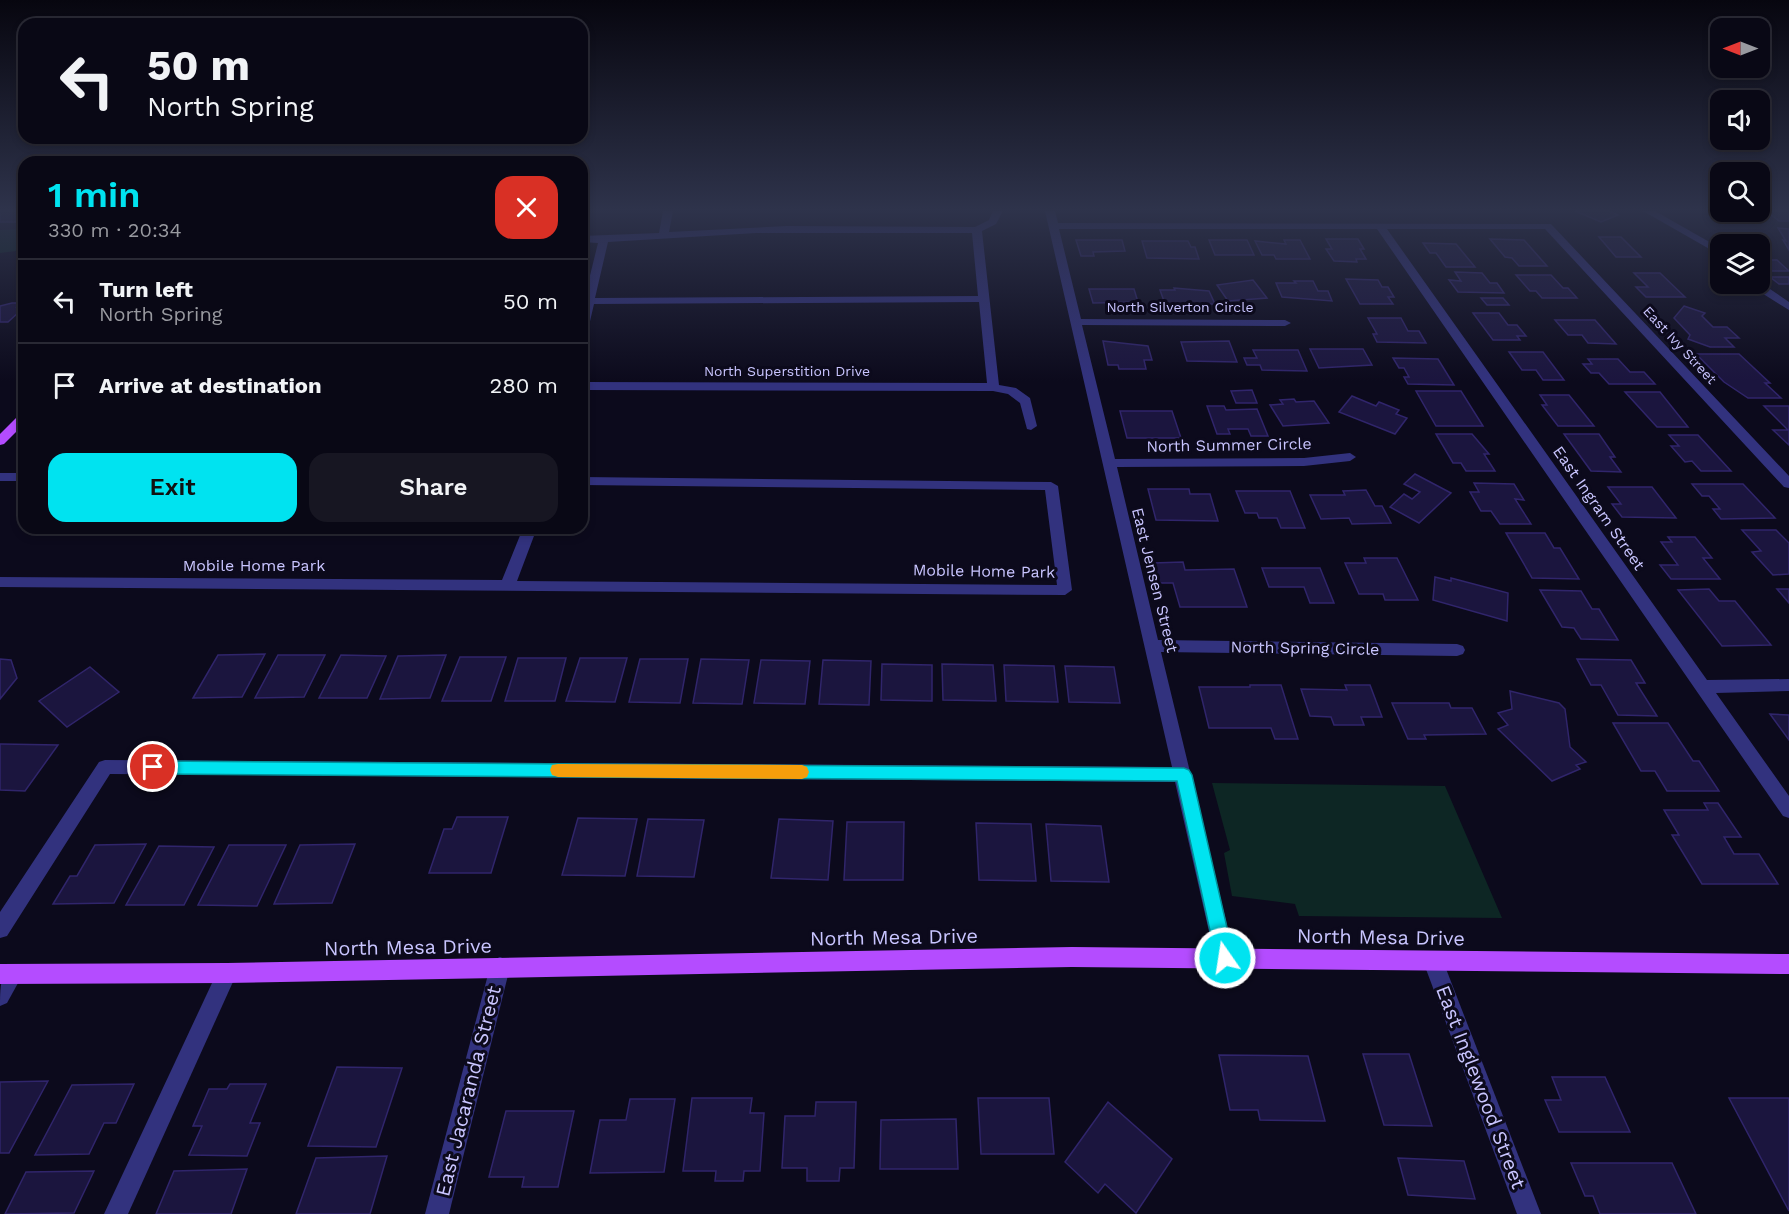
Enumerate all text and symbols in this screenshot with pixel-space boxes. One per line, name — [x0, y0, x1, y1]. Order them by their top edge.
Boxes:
north arrow — [1710, 18, 1770, 78]
map controls — [1710, 18, 1770, 294]
text: 50 m — [147, 41, 250, 90]
icon: left — [48, 42, 126, 120]
button: sound — [1710, 90, 1770, 150]
text: North Spring — [147, 91, 314, 123]
button: search — [1710, 162, 1770, 222]
text: 1 min — [48, 174, 140, 216]
button: close — [495, 176, 558, 239]
text: 330 m · 20:34 — [48, 218, 182, 242]
button: layers — [1710, 234, 1770, 294]
text: Turn left — [99, 277, 193, 302]
icon: left — [48, 285, 81, 318]
text: 50 m — [503, 289, 558, 314]
street label: North Silverton Circle — [1106, 299, 1254, 315]
text: North Spring — [99, 302, 222, 326]
street label: East Ivy Street — [1640, 303, 1720, 387]
street label: North Superstition Drive — [704, 363, 870, 379]
icon: arrive — [48, 369, 81, 402]
text: Arrive at destination — [99, 373, 322, 398]
text: 280 m — [489, 373, 558, 398]
street label: North Summer Circle — [1146, 434, 1312, 456]
street label: East Ingram Street — [1549, 442, 1649, 574]
button: Exit — [48, 453, 297, 522]
button: Share — [309, 453, 558, 522]
street label: East Jensen Street — [1128, 506, 1182, 655]
street label: Mobile Home Park — [183, 556, 325, 575]
street label: Mobile Home Park — [913, 560, 1055, 582]
street label: North Spring Circle — [1230, 637, 1380, 659]
pin — [127, 741, 178, 792]
icon: arrive — [136, 750, 169, 783]
street label: North Mesa Drive — [810, 924, 978, 950]
street label: North Mesa Drive — [1297, 924, 1465, 950]
position arrow — [1193, 926, 1257, 990]
street label: North Mesa Drive — [324, 934, 492, 960]
street label: East Inglewood Street — [1431, 982, 1531, 1193]
street label: East Jacaranda Street — [430, 983, 506, 1199]

